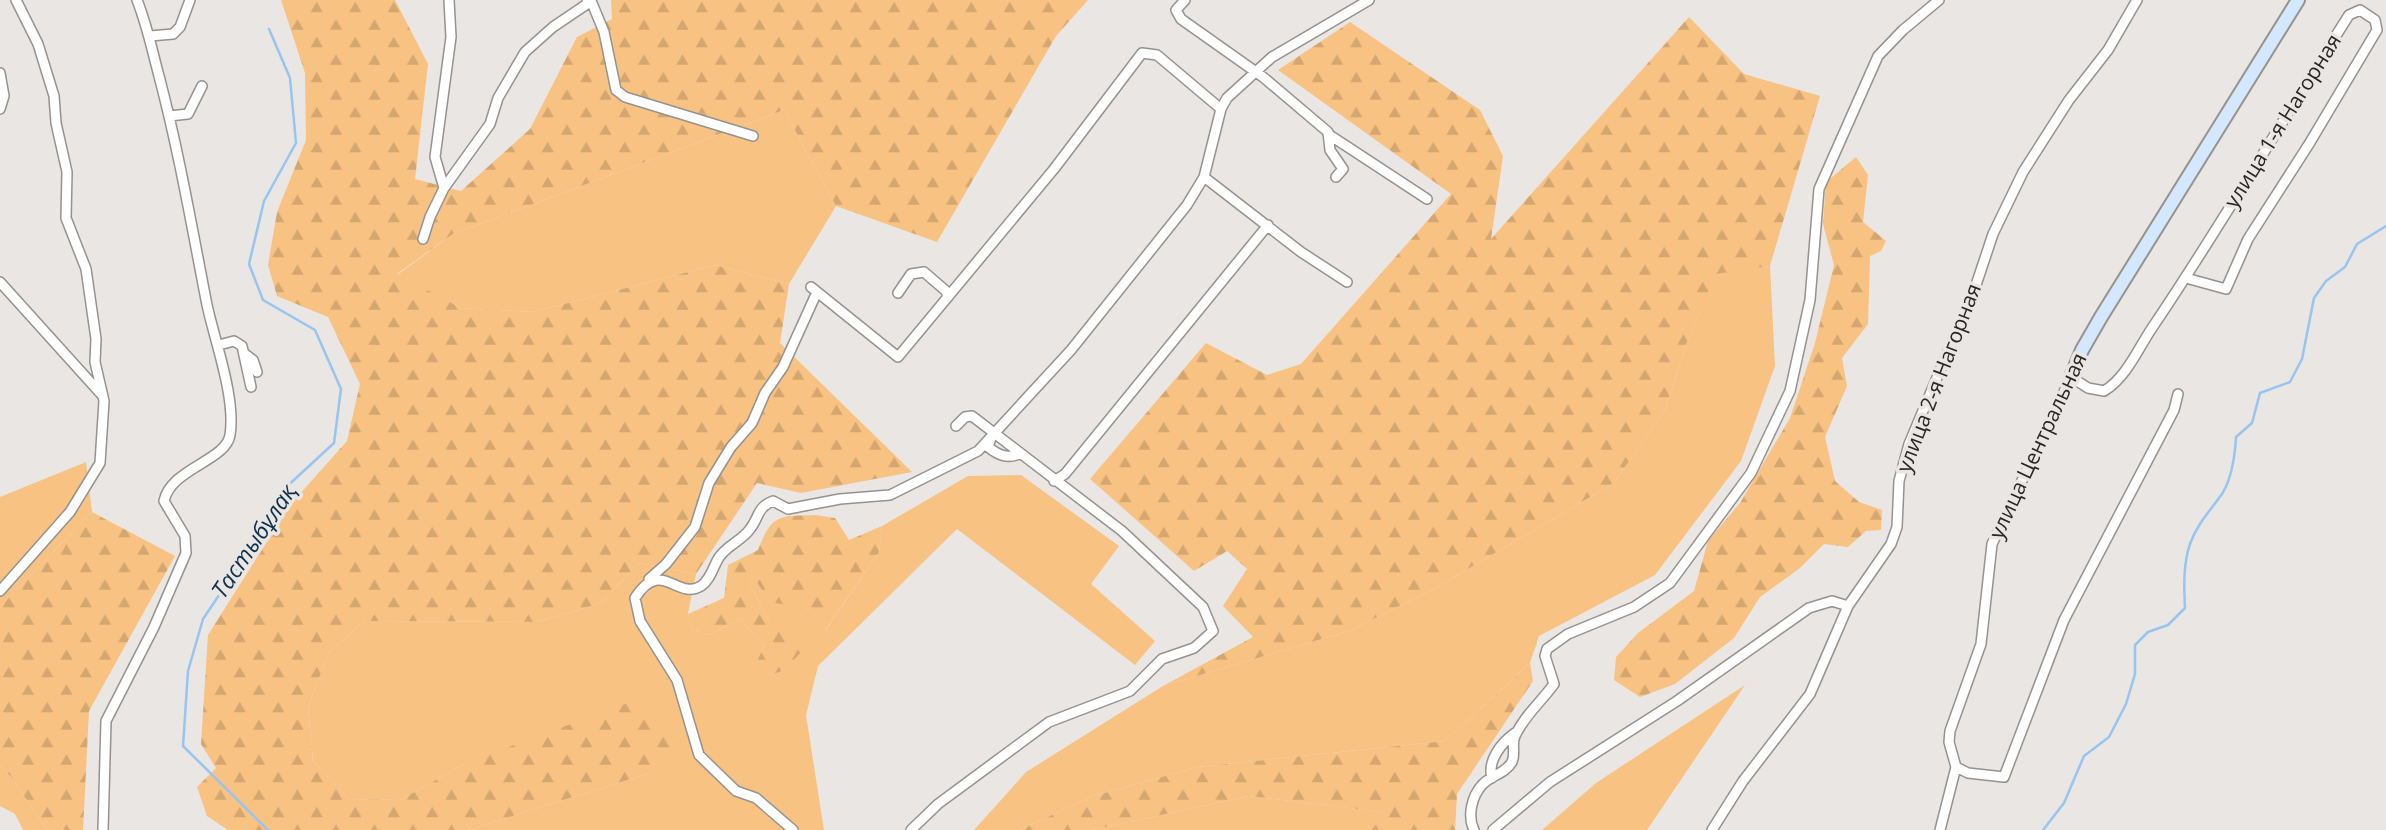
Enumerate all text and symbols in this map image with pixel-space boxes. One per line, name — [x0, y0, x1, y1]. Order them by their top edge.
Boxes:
street label: улица 1-я Нагорная — [2217, 28, 2347, 213]
street label: улица 2-я Нагорная — [1889, 279, 1987, 476]
street label: улица Центральная — [1982, 348, 2092, 543]
water label: Тастыбұлақ — [203, 477, 303, 604]

